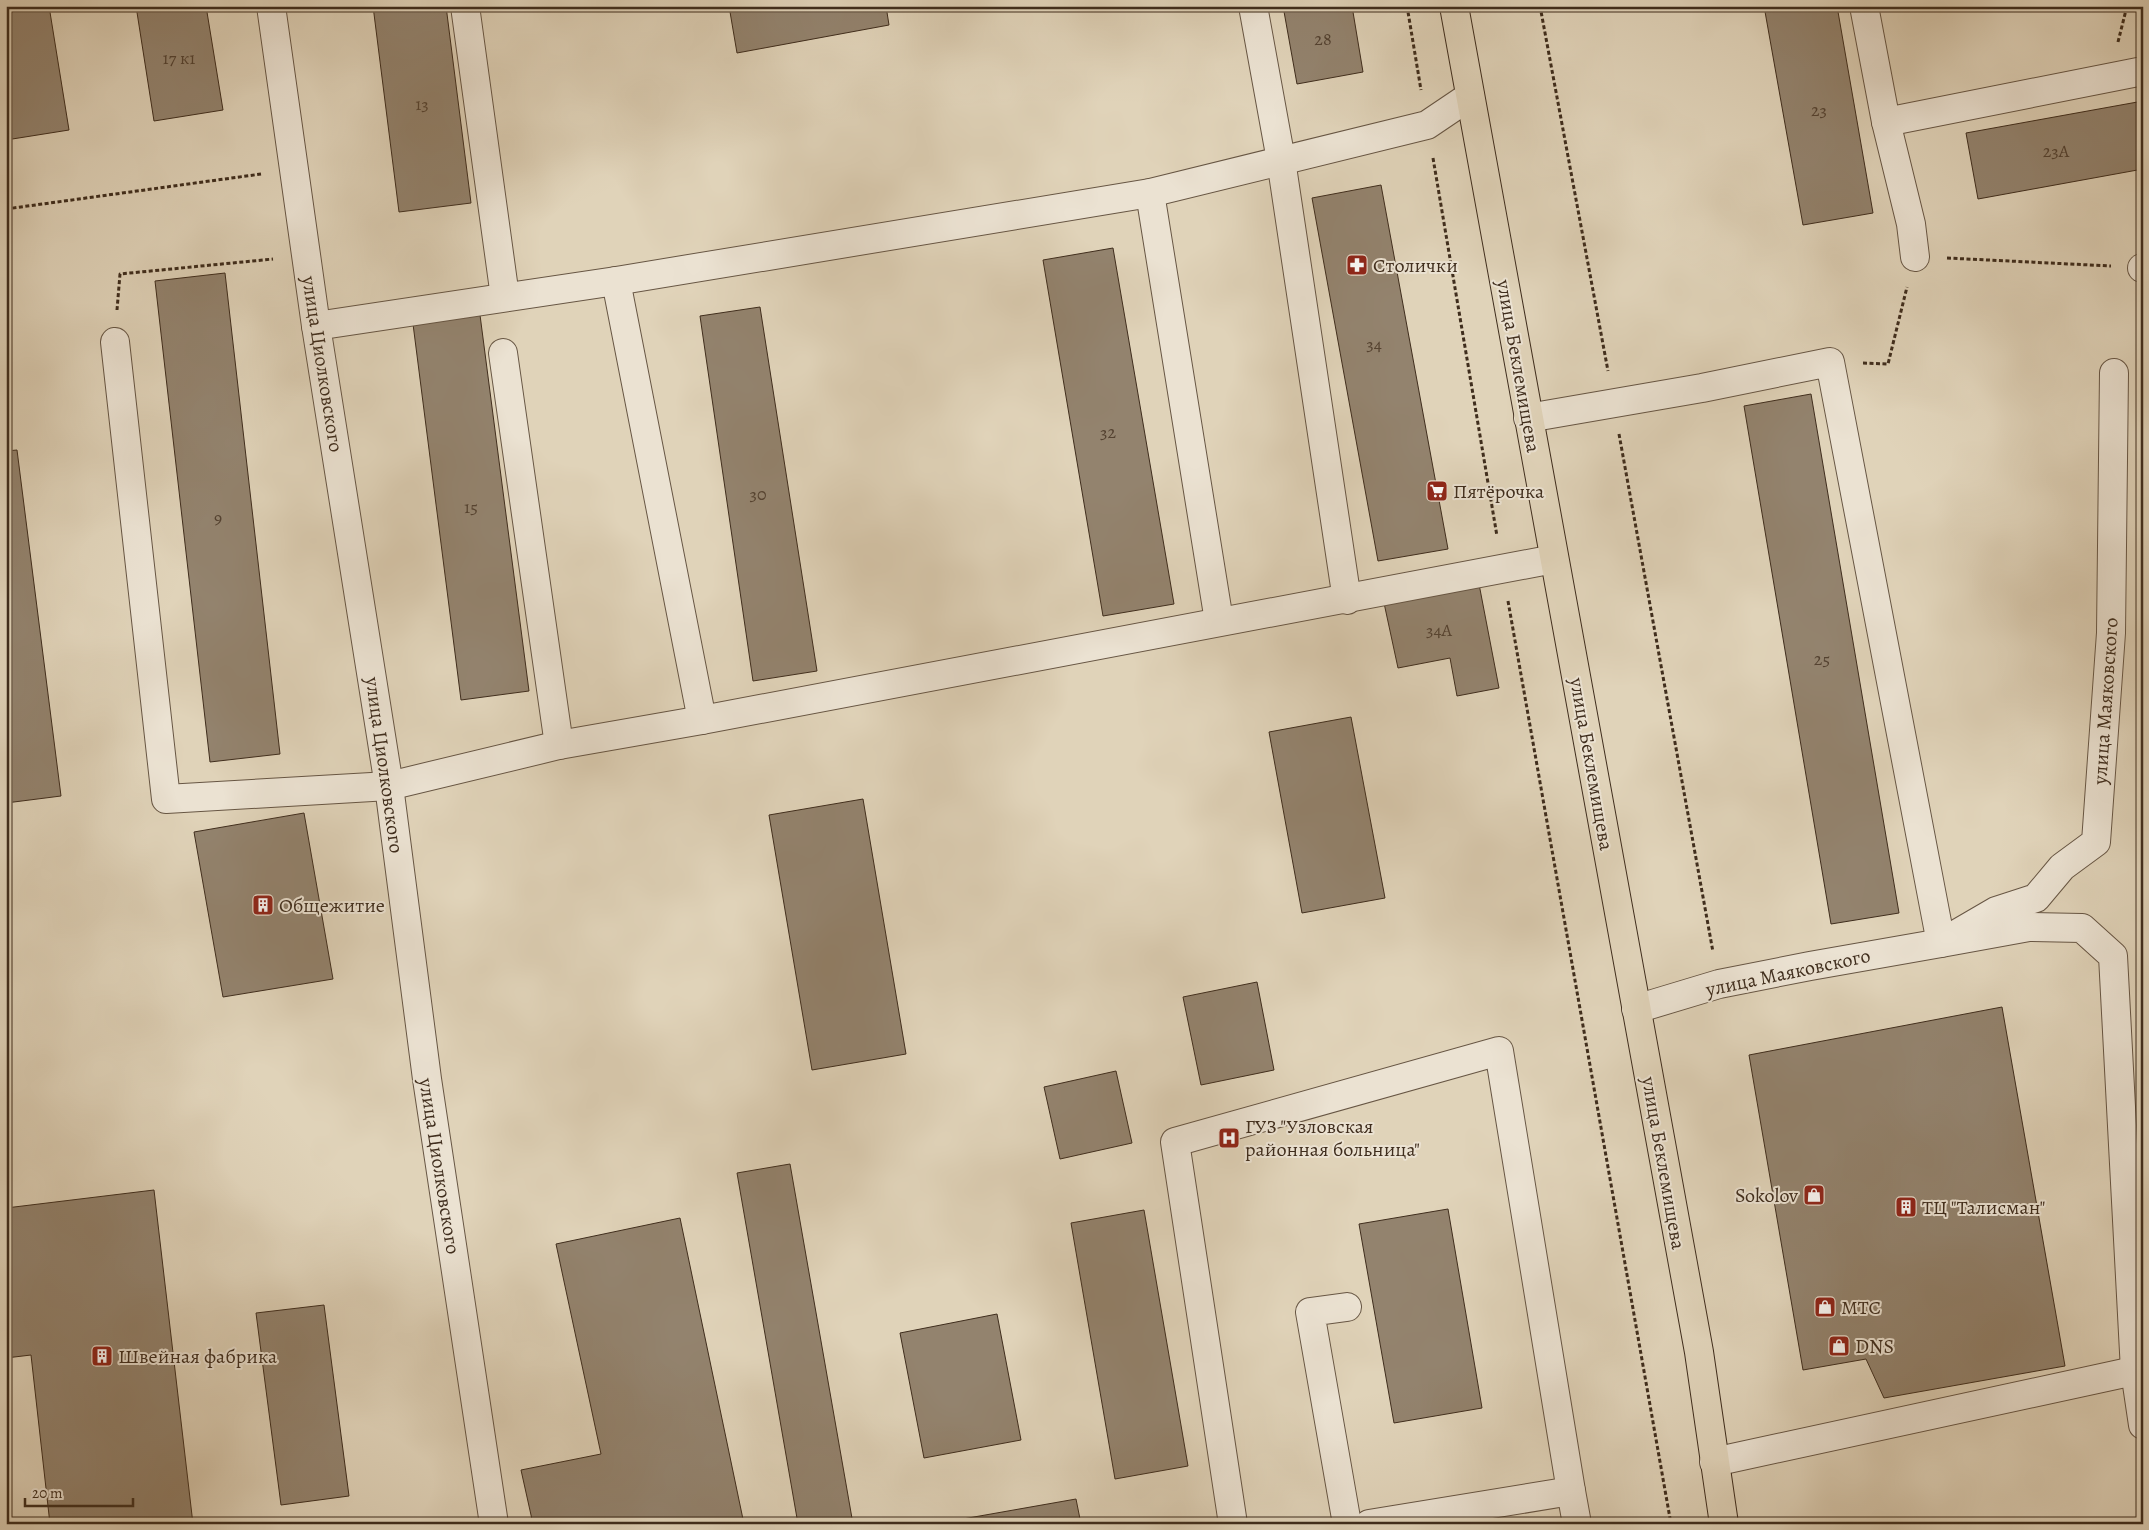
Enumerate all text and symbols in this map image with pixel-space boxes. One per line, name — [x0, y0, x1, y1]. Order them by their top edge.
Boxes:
house number: 28 — [1314, 27, 1332, 51]
house number: 17 к1 — [163, 46, 195, 70]
house number: 13 — [415, 92, 429, 116]
house number: 23 — [1811, 98, 1827, 122]
house number: 23А — [2043, 139, 2070, 163]
place label: Столички — [1373, 252, 1458, 279]
pharmacy icon: Столички — [1345, 253, 1369, 277]
street label: улица Циолковского — [295, 273, 350, 454]
street label: улица Беклемищева — [1490, 277, 1547, 455]
house number: 34 — [1366, 332, 1382, 356]
house number: 32 — [1100, 420, 1116, 444]
place label: Пятёрочка — [1453, 478, 1545, 505]
supermarket icon: Пятёрочка — [1425, 479, 1449, 503]
house number: 30 — [749, 482, 767, 506]
house number: 15 — [464, 495, 478, 519]
house number: 9 — [214, 506, 222, 530]
street label: улица Маяковского — [2086, 617, 2125, 787]
house number: 34А — [1426, 618, 1453, 642]
house number: 25 — [1814, 647, 1830, 671]
street label: улица Циолковского — [359, 674, 410, 855]
street label: улица Беклемищева — [1563, 675, 1620, 853]
place label: Общежитие — [279, 892, 385, 919]
building icon: Общежитие — [251, 893, 275, 917]
street label: улица Маяковского — [1702, 942, 1873, 1003]
street label: улица Беклемищева — [1635, 1074, 1692, 1252]
street label: улица Циолковского — [412, 1075, 467, 1256]
place label: ГУЗ "Узловская районная больница" — [1245, 1113, 1420, 1163]
hospital icon: ГУЗ "Узловская районная больница" — [1217, 1126, 1241, 1150]
place label: Sokolov — [1735, 1182, 1799, 1209]
shop icon: Sokolov — [1802, 1183, 1826, 1207]
place label: ТЦ "Талисман" — [1922, 1194, 2045, 1221]
building icon: ТЦ "Талисман" — [1894, 1195, 1918, 1219]
place label: МТС — [1841, 1294, 1881, 1321]
shop icon: МТС — [1813, 1295, 1837, 1319]
place label: DNS — [1855, 1333, 1894, 1360]
shop icon: DNS — [1827, 1334, 1851, 1358]
place label: Швейная фабрика — [118, 1343, 278, 1370]
building icon: Швейная фабрика — [90, 1344, 114, 1368]
scale bar — [25, 1475, 132, 1507]
text: 20 m — [32, 1483, 63, 1503]

